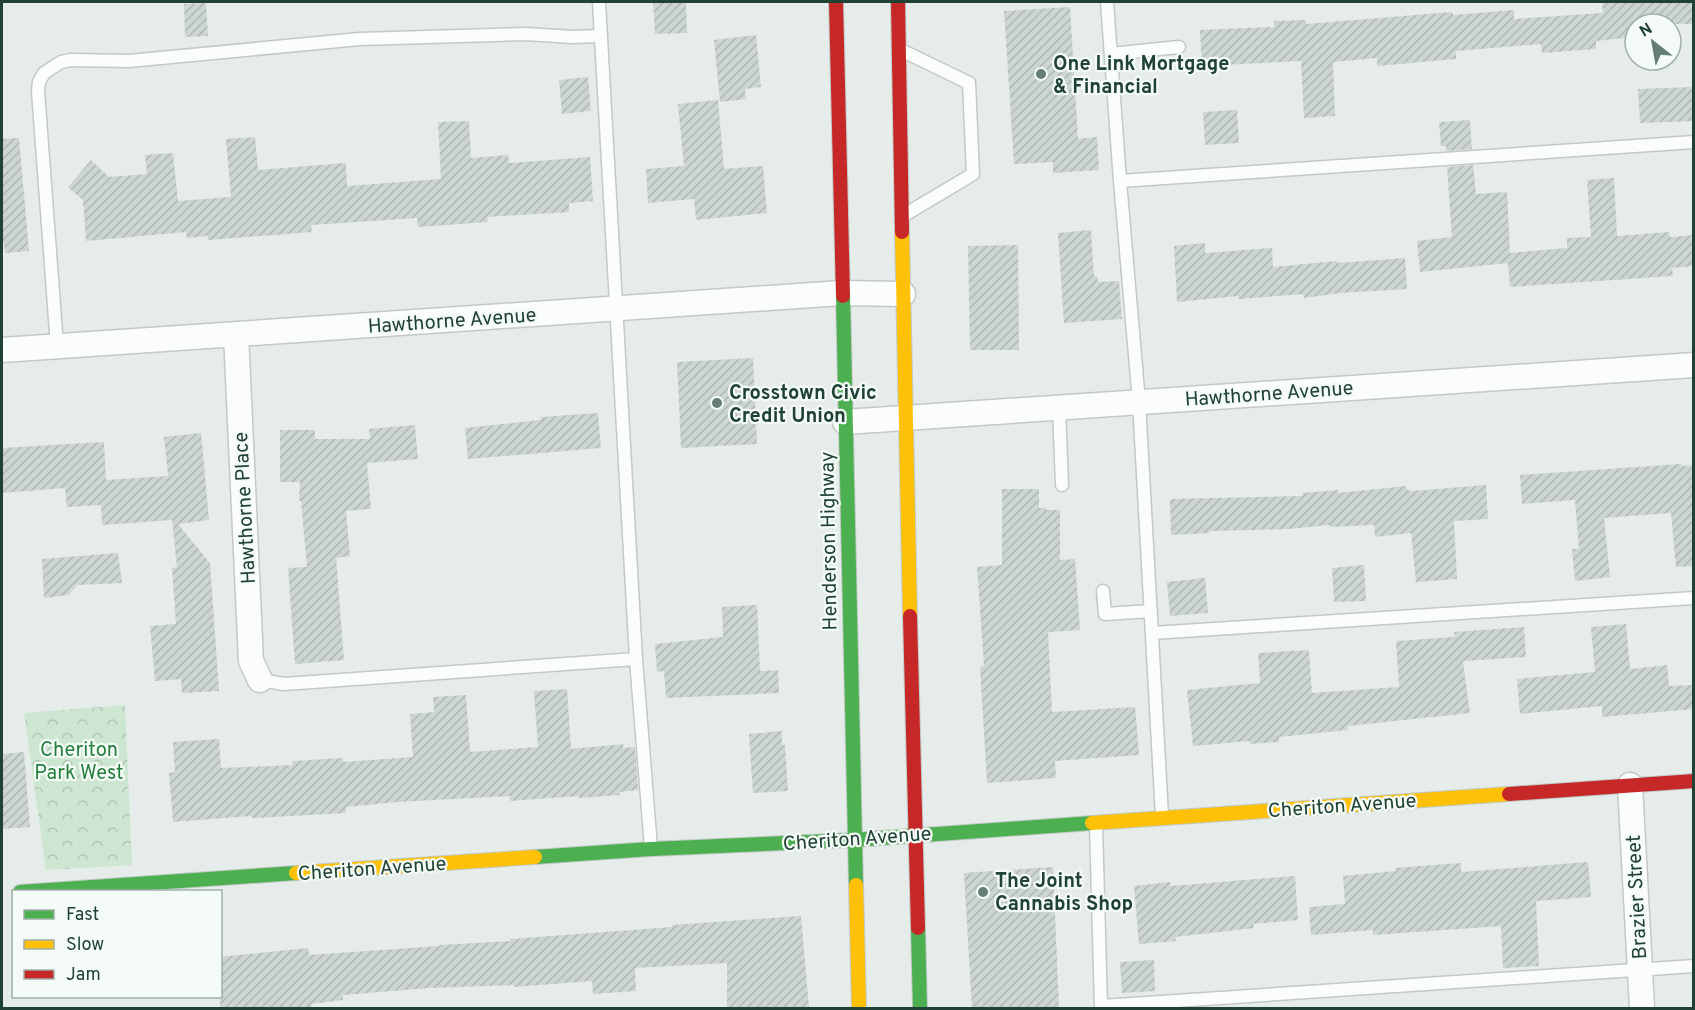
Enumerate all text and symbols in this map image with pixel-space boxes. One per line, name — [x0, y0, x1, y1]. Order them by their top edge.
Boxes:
north arrow — [1623, 12, 1683, 72]
text: N — [1636, 19, 1656, 42]
place label: One Link Mortgage & Financial — [1053, 52, 1229, 101]
marker: One Link Mortgage & Financial — [1034, 67, 1048, 81]
street label: Hawthorne Avenue — [367, 303, 537, 341]
street label: Hawthorne Avenue — [1184, 376, 1354, 414]
place label: Crosstown Civic Credit Union — [729, 381, 877, 430]
marker: Crosstown Civic Credit Union — [710, 396, 724, 410]
street label: Hawthorne Place — [229, 431, 263, 585]
street label: Henderson Highway — [815, 451, 845, 631]
park label: Cheriton Park West — [34, 738, 124, 787]
street label: Cheriton Avenue — [1267, 789, 1417, 825]
street label: Cheriton Avenue — [782, 822, 932, 858]
street label: Brazier Street — [1622, 834, 1654, 960]
street label: Cheriton Avenue — [297, 852, 447, 888]
place label: The Joint Cannabis Shop — [995, 869, 1133, 918]
marker: The Joint Cannabis Shop — [976, 885, 990, 899]
legend — [12, 890, 222, 998]
text: Fast — [66, 904, 99, 927]
text: Slow — [66, 934, 104, 957]
text: Jam — [66, 964, 101, 987]

